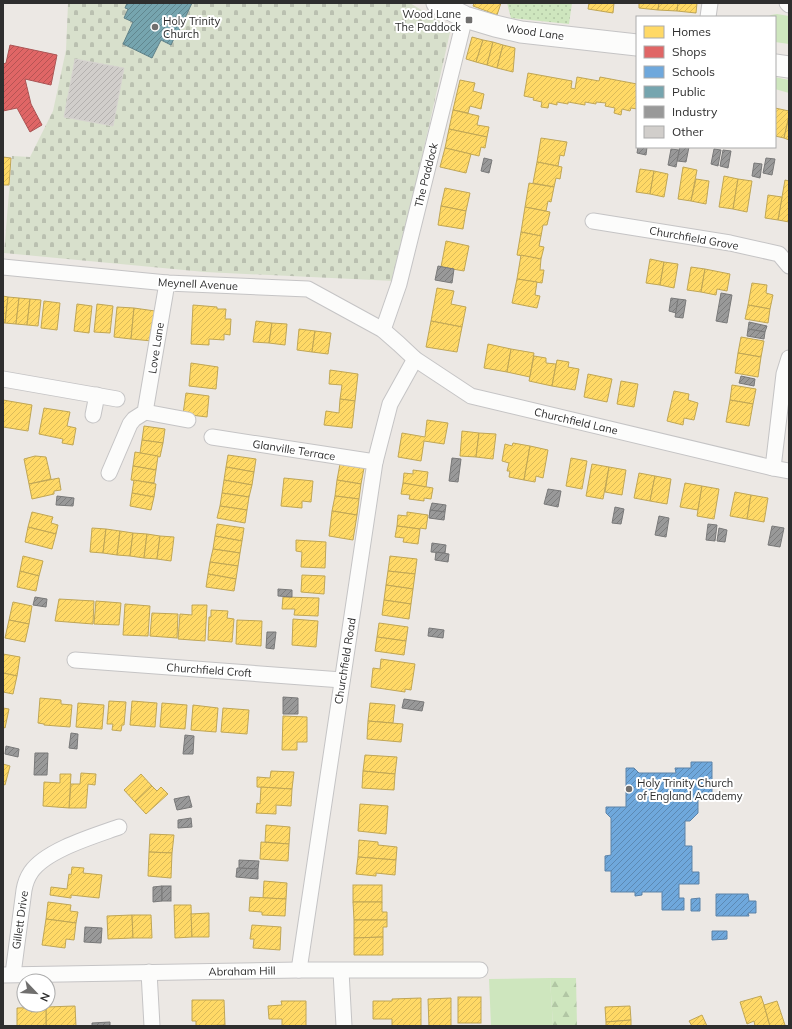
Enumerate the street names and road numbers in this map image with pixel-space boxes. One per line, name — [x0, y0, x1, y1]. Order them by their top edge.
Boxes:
street label: Wood Lane — [505, 21, 565, 43]
street label: The Paddock — [411, 141, 441, 209]
street label: Churchfield Grove — [648, 223, 740, 253]
street label: Meynell Avenue — [158, 275, 238, 293]
street label: Love Lane — [145, 321, 167, 375]
street label: Churchfield Lane — [533, 405, 619, 437]
street label: Glanville Terrace — [251, 437, 337, 463]
street label: Churchfield Road — [331, 617, 359, 705]
street label: Churchfield Croft — [166, 660, 252, 680]
street label: Gillett Drive — [9, 890, 31, 950]
street label: Abraham Hill — [208, 963, 276, 979]

